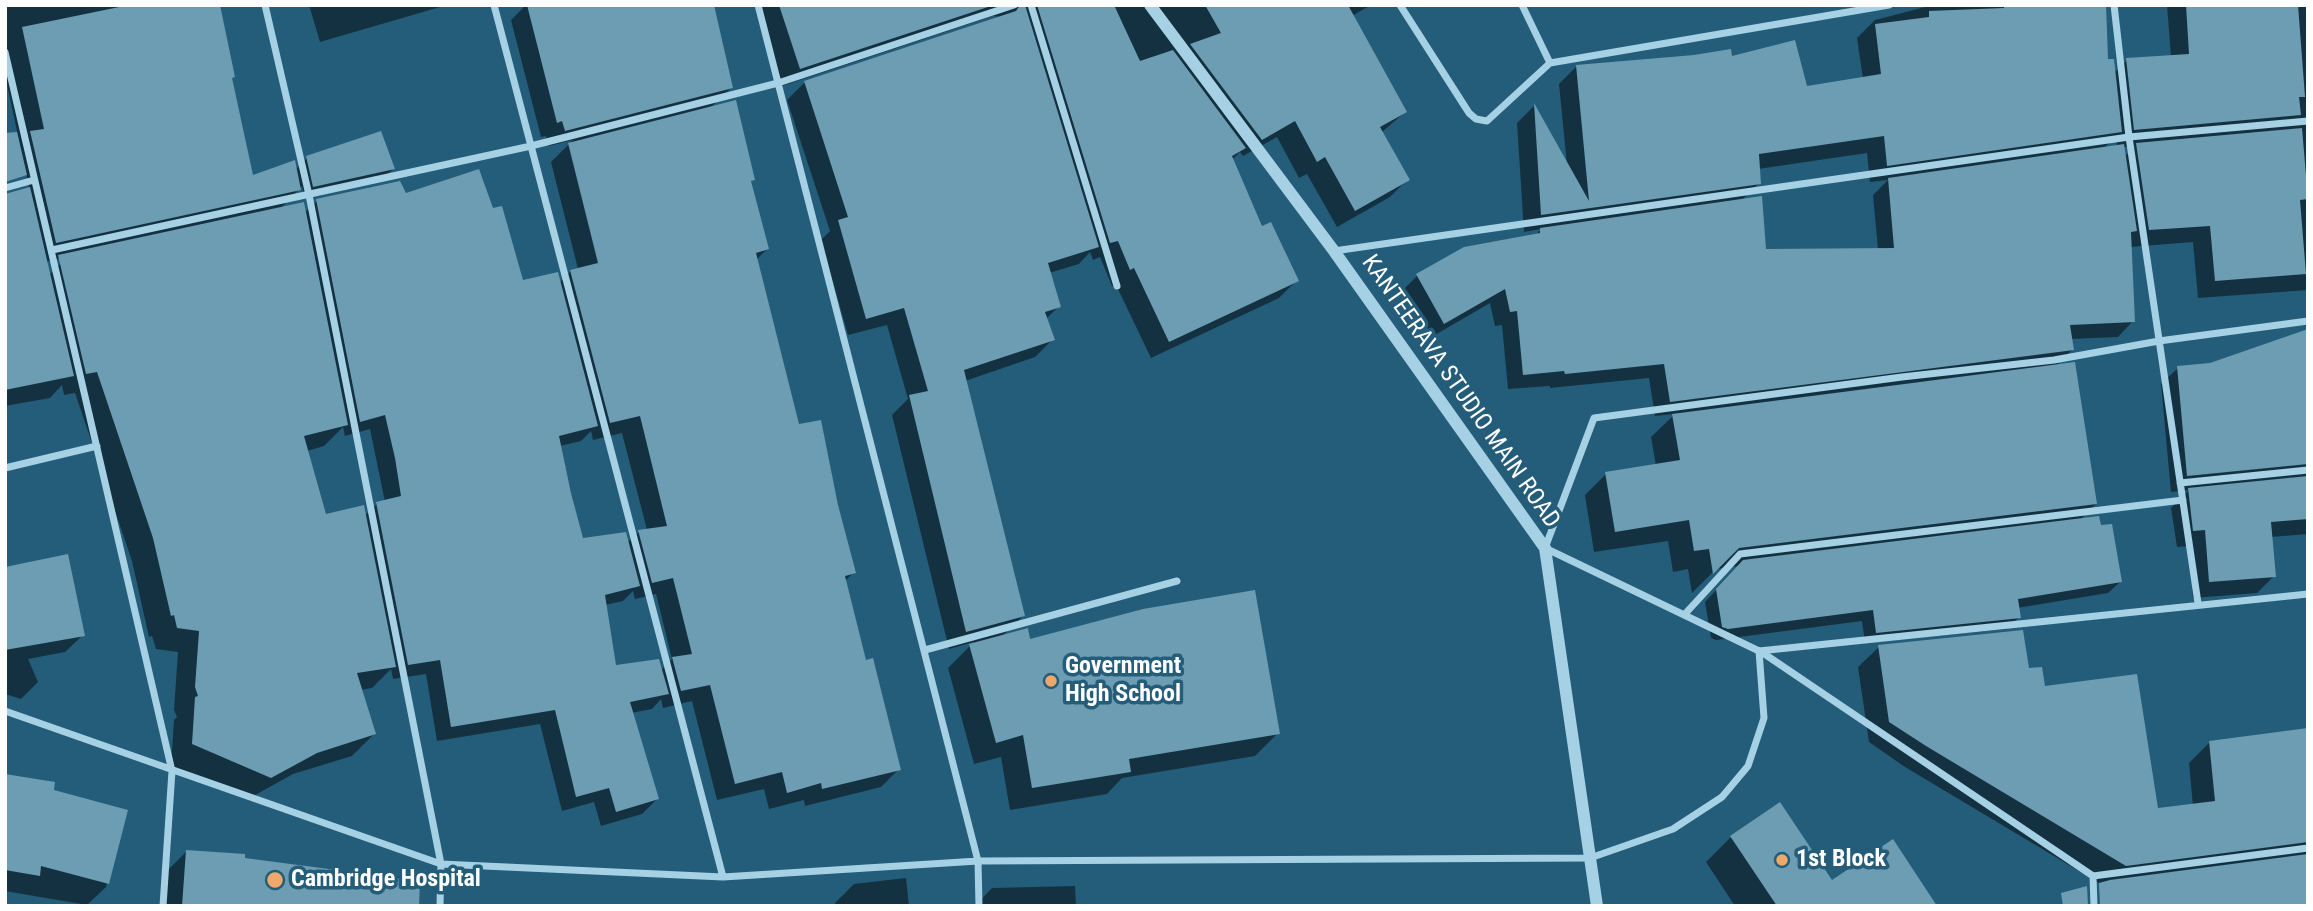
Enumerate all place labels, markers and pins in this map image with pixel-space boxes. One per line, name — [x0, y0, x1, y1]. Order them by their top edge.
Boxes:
place label: Government High School — [1065, 653, 1181, 709]
marker: Government High School — [1043, 673, 1059, 689]
place label: 1st Block — [1796, 846, 1886, 874]
marker: 1st Block — [1774, 852, 1790, 868]
place label: Cambridge Hospital — [291, 866, 481, 894]
marker: Cambridge Hospital — [265, 870, 285, 890]

